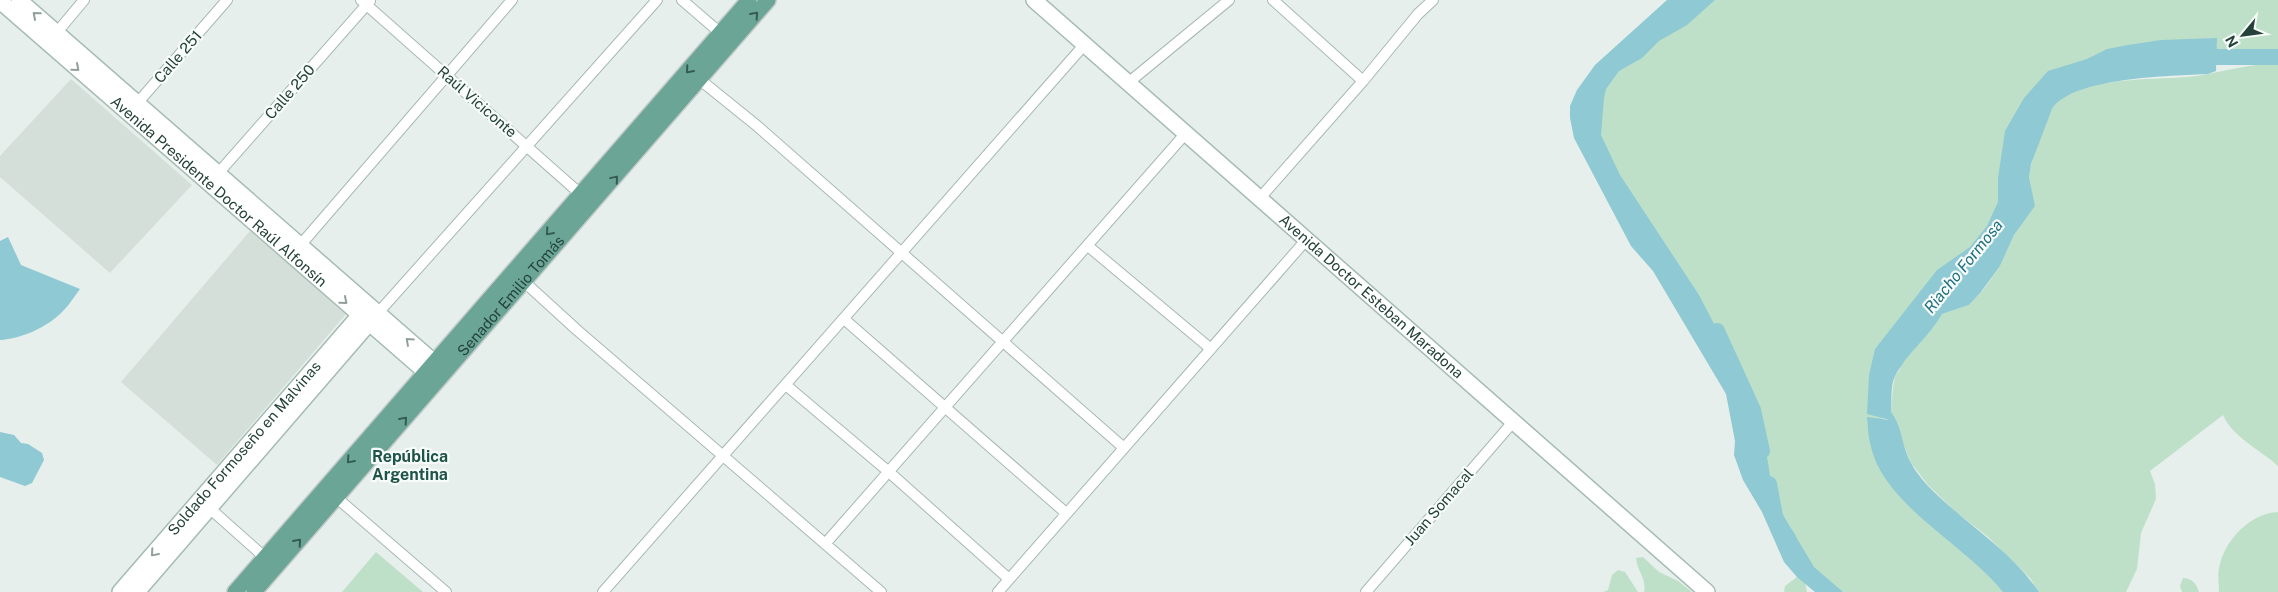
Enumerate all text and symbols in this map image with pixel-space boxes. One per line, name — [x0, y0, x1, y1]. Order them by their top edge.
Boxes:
north arrow — [2218, 10, 2268, 60]
one-way arrow — [32, 12, 41, 21]
one-way arrow — [749, 12, 758, 21]
street label: Calle 251 — [150, 27, 205, 86]
text: N — [2222, 33, 2241, 50]
street label: Calle 250 — [261, 61, 318, 122]
one-way arrow — [70, 62, 79, 71]
street label: Raúl Viciconte — [434, 63, 520, 141]
one-way arrow — [686, 65, 695, 74]
street label: Avenida Presidente Doctor Raúl Alfonsín — [107, 92, 330, 290]
one-way arrow — [609, 175, 618, 184]
street label: Avenida Doctor Esteban Maradona — [1276, 211, 1467, 382]
water label: Riacho Formosa — [1920, 216, 2007, 317]
one-way arrow — [546, 226, 555, 235]
street label: Senador Emilio Tomás — [454, 232, 567, 359]
one-way arrow — [338, 295, 347, 304]
one-way arrow — [405, 337, 414, 346]
street label: Soldado Formoseño en Malvinas — [164, 358, 324, 538]
one-way arrow — [399, 416, 408, 425]
district label: República Argentina — [372, 447, 448, 484]
one-way arrow — [347, 454, 356, 463]
street label: Juan Somacal — [1401, 465, 1476, 548]
one-way arrow — [292, 539, 301, 548]
one-way arrow — [151, 548, 160, 557]

